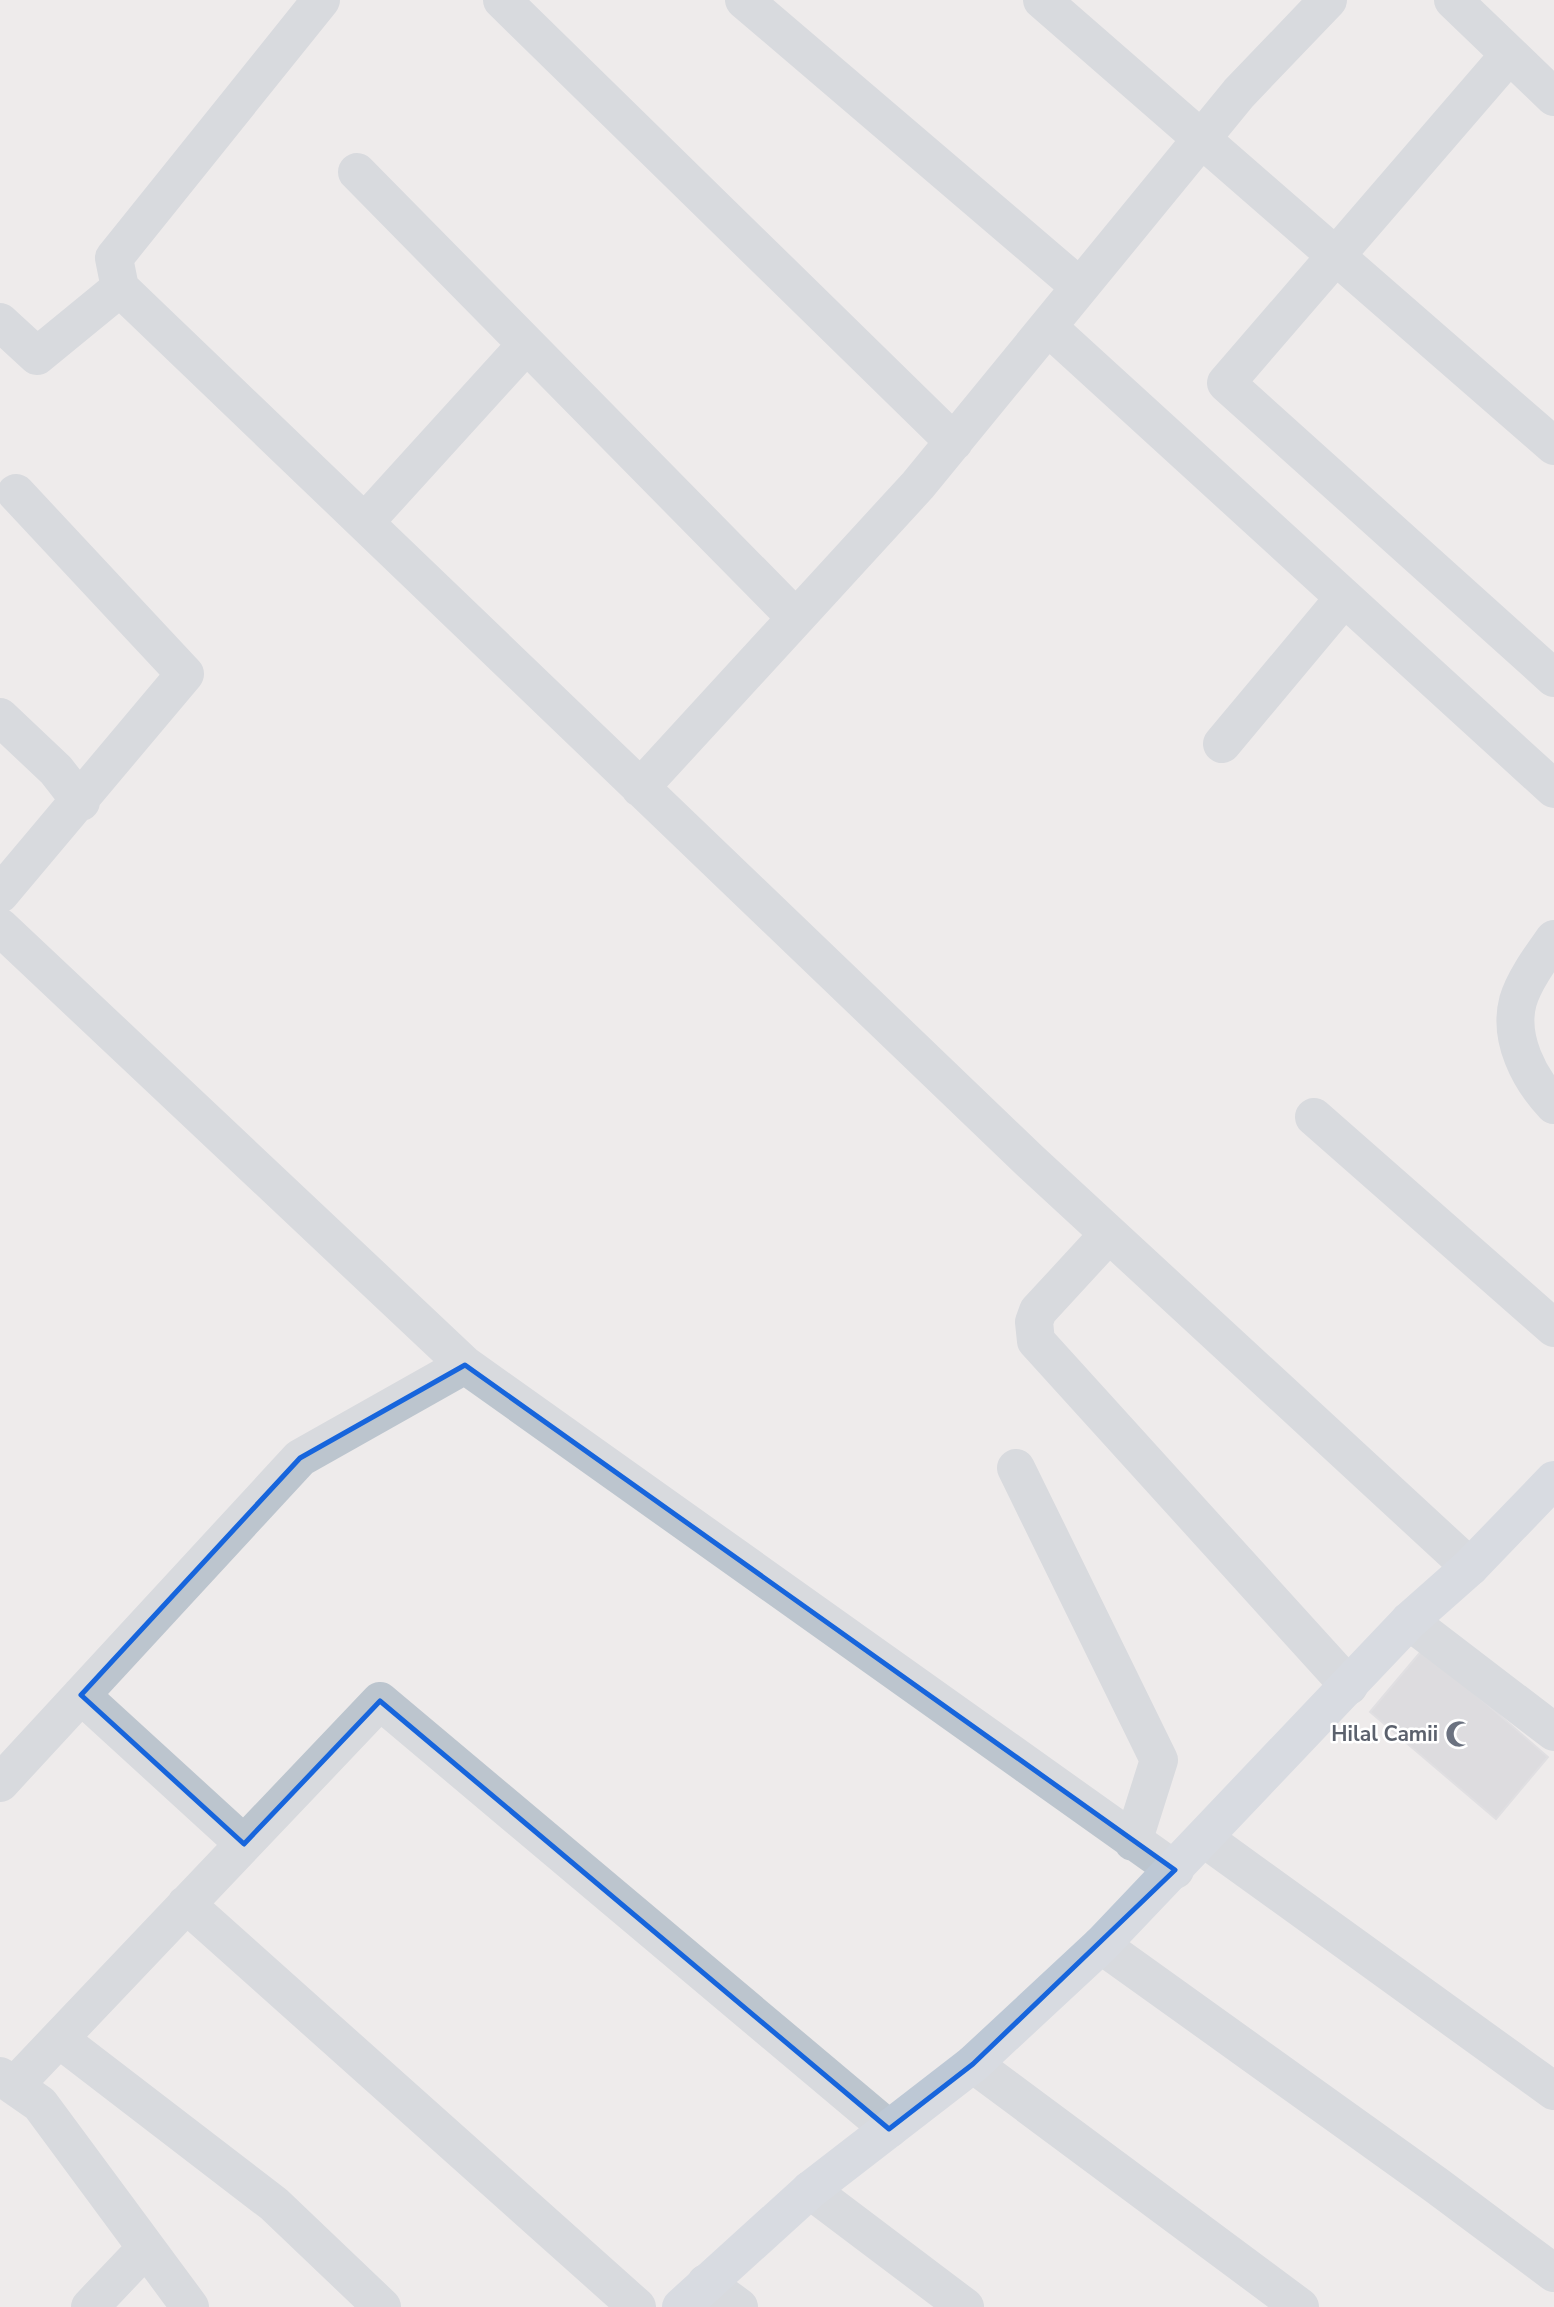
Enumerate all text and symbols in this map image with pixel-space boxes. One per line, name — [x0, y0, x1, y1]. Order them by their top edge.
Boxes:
mosque icon: Hilal Camii — [1444, 1719, 1474, 1749]
place label: Hilal Camii — [1331, 1720, 1438, 1748]

